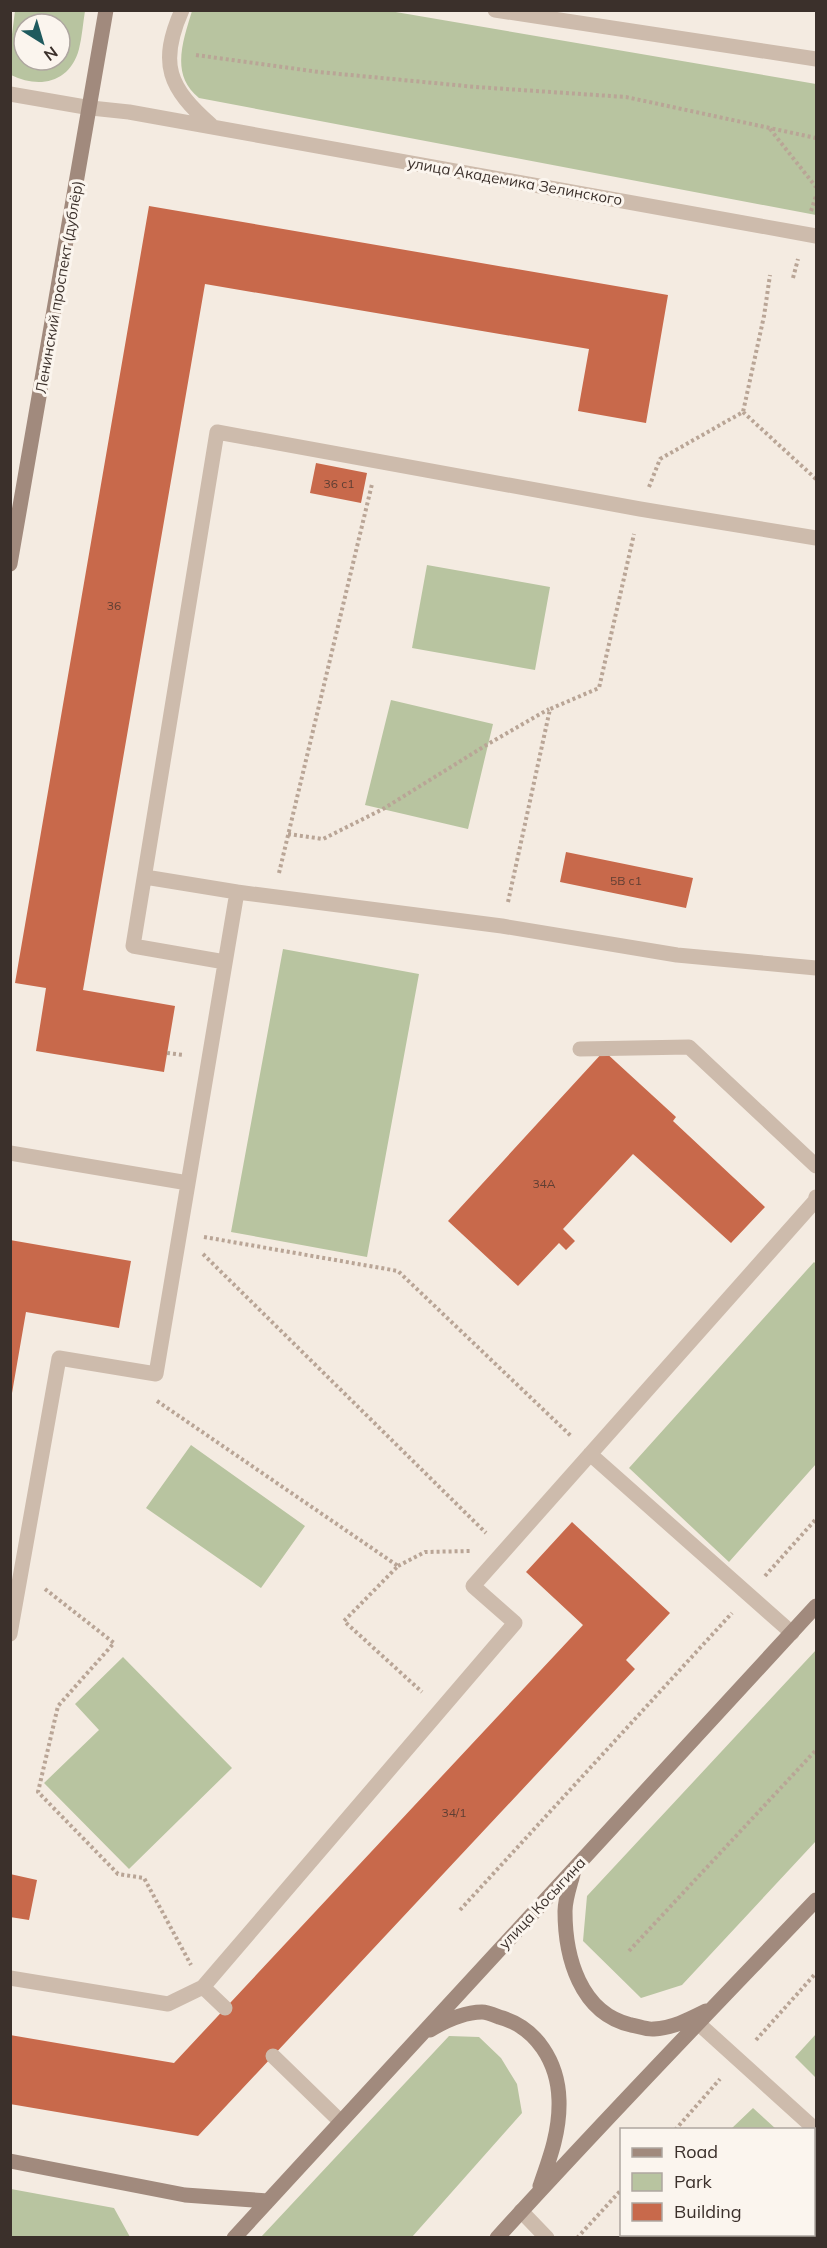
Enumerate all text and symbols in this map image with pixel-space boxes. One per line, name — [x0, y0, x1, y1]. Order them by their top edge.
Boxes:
north arrow — [12, 12, 72, 72]
text: N — [40, 42, 62, 66]
street label: улица Академика Зелинского — [406, 153, 624, 209]
street label: Ленинский проспект (дублёр) — [31, 179, 87, 395]
house number: 36 с1 — [324, 476, 354, 491]
house number: 36 — [107, 598, 121, 613]
house number: 5В с1 — [610, 873, 642, 888]
house number: 34А — [532, 1176, 556, 1191]
house number: 34/1 — [441, 1805, 467, 1820]
street label: улица Косыгина — [495, 1853, 589, 1953]
legend — [620, 2128, 815, 2236]
text: Road — [674, 2140, 718, 2163]
text: Park — [674, 2170, 713, 2193]
text: Building — [674, 2200, 742, 2223]

